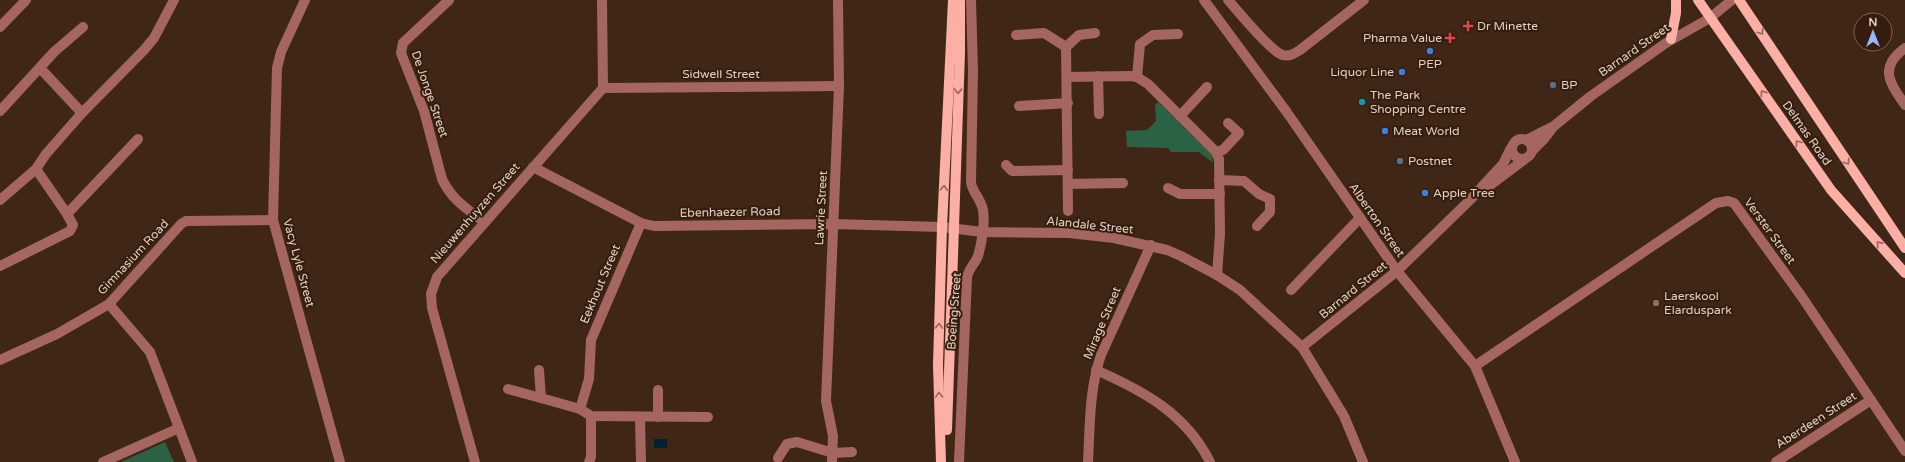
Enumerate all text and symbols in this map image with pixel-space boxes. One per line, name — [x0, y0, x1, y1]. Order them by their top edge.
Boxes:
north arrow — [1853, 12, 1893, 52]
text: N — [1869, 16, 1877, 29]
place label: Dr Minette — [1477, 19, 1538, 33]
marker: Dr Minette — [1462, 20, 1474, 32]
street label: Barnard Street — [1596, 20, 1672, 80]
one-way arrow — [1756, 28, 1763, 35]
place label: Pharma Value — [1363, 31, 1442, 45]
marker: Pharma Value — [1445, 33, 1455, 43]
marker: PEP — [1425, 46, 1435, 56]
street label: De Jonge Street — [409, 49, 452, 140]
place label: PEP — [1418, 57, 1442, 71]
place label: Liquor Line — [1330, 65, 1394, 79]
street label: Sidwell Street — [682, 67, 760, 81]
marker: Liquor Line — [1397, 67, 1407, 77]
place label: BP — [1561, 78, 1577, 92]
marker: BP — [1548, 80, 1558, 90]
one-way arrow — [954, 88, 962, 94]
place label: The Park Shopping Centre — [1370, 88, 1466, 116]
one-way arrow — [1761, 91, 1768, 98]
marker: The Park Shopping Centre — [1357, 97, 1367, 107]
street label: Delmas Road — [1780, 98, 1834, 168]
place label: Meat World — [1393, 124, 1460, 138]
marker: Meat World — [1380, 126, 1390, 136]
one-way arrow — [1796, 140, 1803, 147]
place label: Postnet — [1408, 154, 1453, 168]
marker: Postnet — [1395, 156, 1405, 166]
one-way arrow — [1842, 158, 1850, 165]
street label: Nieuwenhuyzen Street — [428, 160, 523, 266]
street label: Lawrie Street — [812, 170, 830, 246]
street label: Alberton Street — [1346, 180, 1408, 260]
one-way arrow — [940, 185, 948, 191]
place label: Apple Tree — [1433, 186, 1495, 200]
marker: Apple Tree — [1420, 188, 1430, 198]
street label: Verster Street — [1741, 195, 1799, 267]
street label: Ebenhaezer Road — [679, 204, 781, 220]
street label: Alandale Street — [1046, 213, 1135, 237]
street label: Gimnasium Road — [95, 217, 171, 297]
street label: Vacy Lyle Street — [280, 217, 318, 309]
one-way arrow — [1876, 241, 1883, 249]
street label: Eekhout Street — [577, 242, 623, 326]
street label: Barnard Street — [1316, 258, 1390, 322]
street label: Boeing Street — [944, 271, 964, 350]
street label: Mirage Street — [1080, 284, 1124, 361]
place label: Laerskool Elarduspark — [1664, 289, 1732, 317]
marker: Laerskool Elarduspark — [1651, 298, 1661, 308]
one-way arrow — [935, 323, 943, 329]
street label: Aberdeen Street — [1773, 388, 1859, 451]
one-way arrow — [935, 392, 944, 398]

